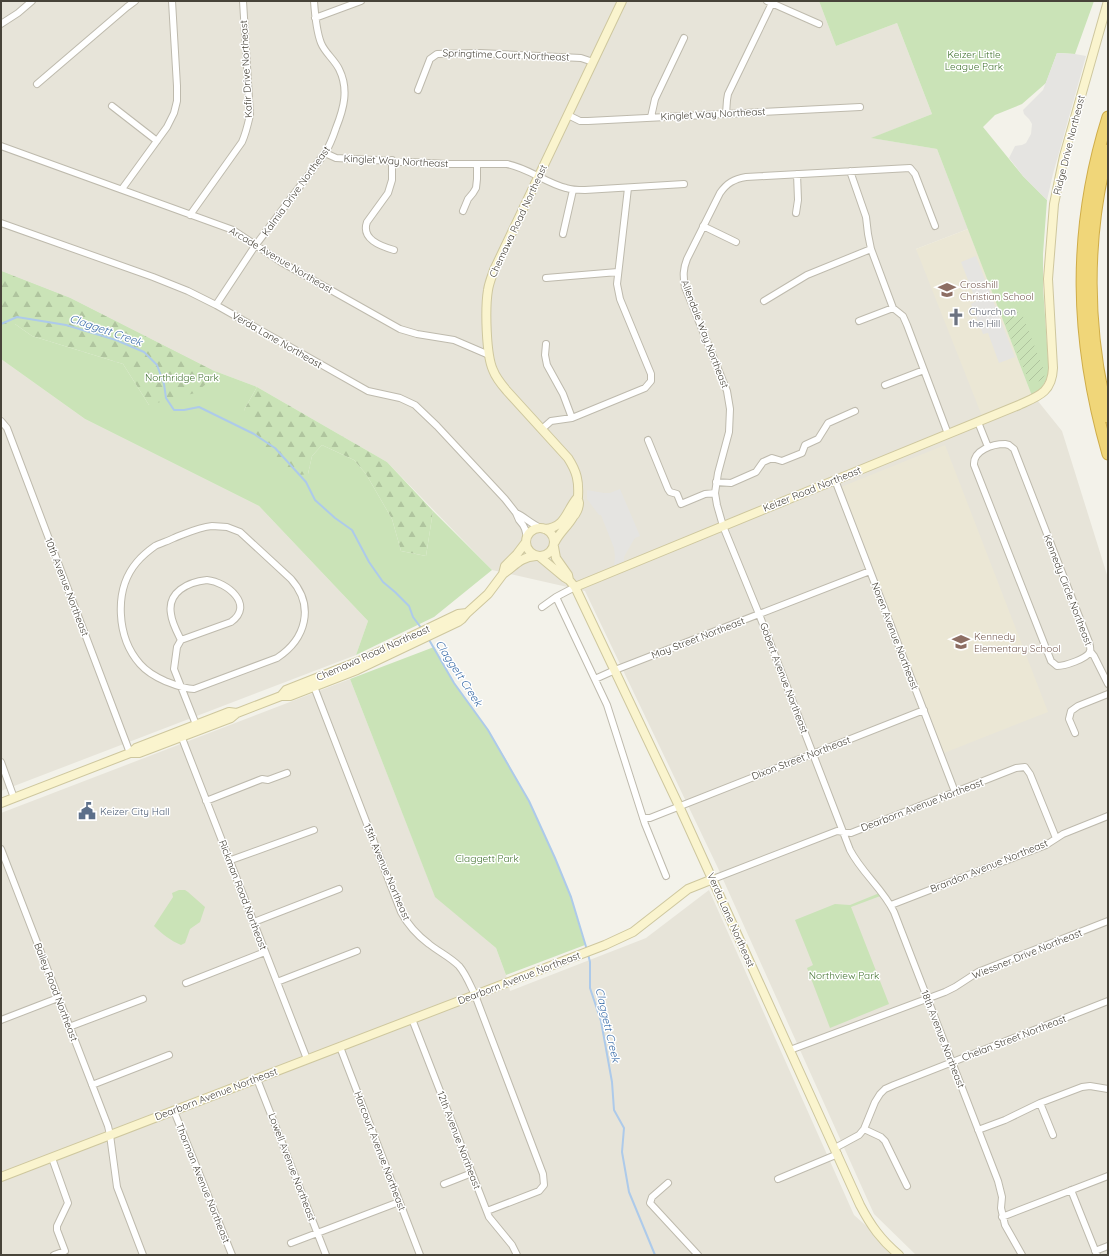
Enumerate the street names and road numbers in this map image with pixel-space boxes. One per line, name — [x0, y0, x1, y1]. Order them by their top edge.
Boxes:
street label: Kafir Drive Northeast — [237, 19, 255, 118]
street label: Springtime Court Northeast — [442, 46, 570, 64]
street label: Ridge Drive Northeast — [1050, 93, 1088, 196]
street label: Kinglet Way Northeast — [660, 105, 766, 123]
street label: Kalmia Drive Northeast — [259, 143, 333, 239]
street label: Kinglet Way Northeast — [343, 152, 449, 170]
street label: Chemawa Road Northeast — [486, 162, 550, 279]
street label: Arcade Avenue Northeast — [227, 224, 336, 296]
street label: Allendale Way Northeast — [678, 278, 732, 391]
street label: Verda Lane Northeast — [230, 309, 325, 371]
street label: Keizer Road Northeast — [761, 463, 864, 515]
street label: Kennedy Circle Northeast — [1041, 533, 1095, 648]
street label: 10th Avenue Northeast — [42, 536, 92, 639]
street label: Noren Avenue Northeast — [868, 580, 922, 692]
street label: May Street Northeast — [650, 614, 747, 662]
street label: Gobert Avenue Northeast — [757, 621, 811, 736]
street label: Chemawa Road Northeast — [314, 622, 432, 684]
street label: Dixon Street Northeast — [750, 733, 853, 783]
street label: Dearborn Avenue Northeast — [859, 775, 986, 834]
street label: 13th Avenue Northeast — [361, 822, 413, 923]
street label: Brandon Avenue Northeast — [928, 836, 1050, 896]
street label: Rickman Road Northeast — [216, 838, 270, 952]
street label: Verda Lane Northeast — [704, 871, 758, 970]
street label: Wiessner Drive Northeast — [970, 926, 1085, 982]
street label: Bailey Road Northeast — [31, 941, 81, 1044]
street label: Dearborn Avenue Northeast — [456, 948, 583, 1007]
street label: 18th Avenue Northeast — [918, 988, 968, 1090]
street label: Chelan Street Northeast — [960, 1012, 1069, 1064]
street label: Dearborn Avenue Northeast — [153, 1064, 280, 1123]
street label: Harcourt Avenue Northeast — [351, 1089, 409, 1213]
street label: 12th Avenue Northeast — [434, 1089, 484, 1191]
street label: Lowell Avenue Northeast — [265, 1111, 319, 1224]
street label: Thorman Avenue Northeast — [173, 1121, 233, 1245]

